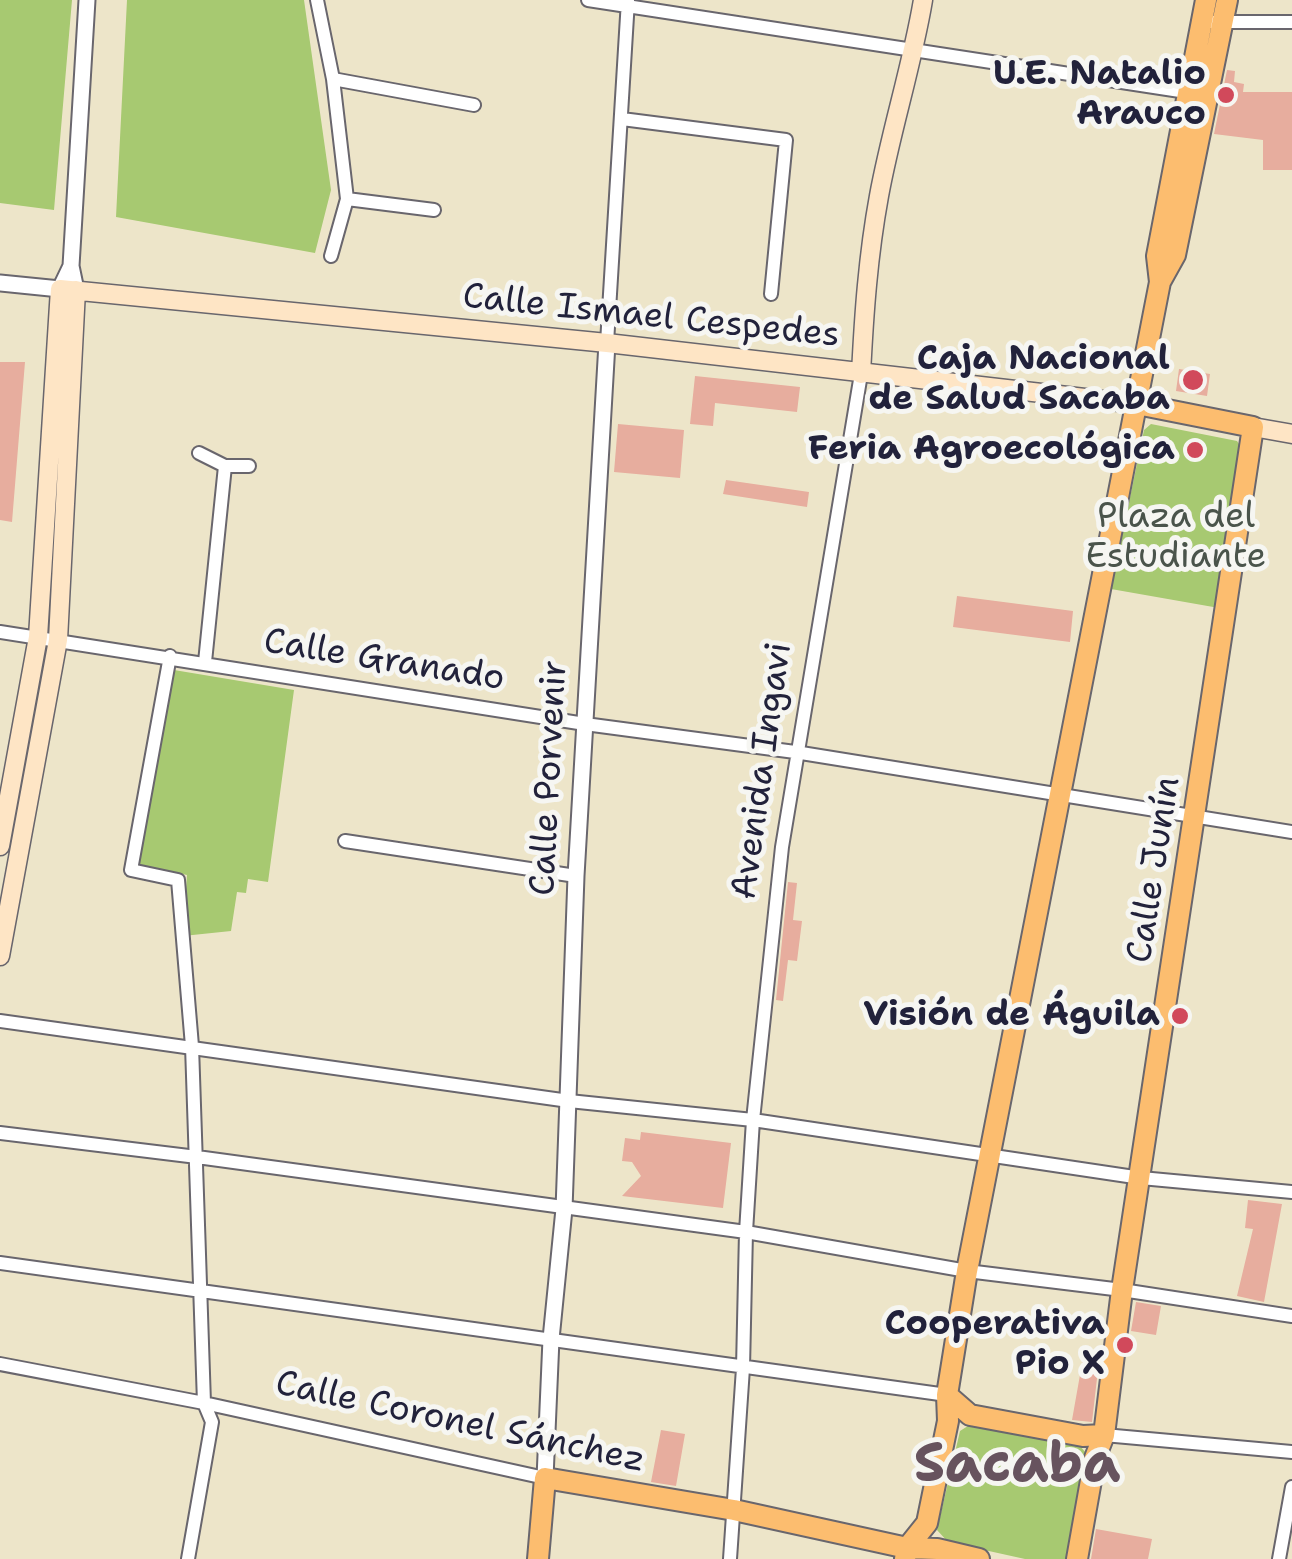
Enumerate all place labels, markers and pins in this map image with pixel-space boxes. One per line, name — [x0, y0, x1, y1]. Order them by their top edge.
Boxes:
place label: U.E. Natalio Arauco — [993, 54, 1206, 136]
marker: U.E. Natalio Arauco — [1215, 84, 1237, 106]
place label: Caja Nacional de Salud Sacaba — [868, 339, 1170, 421]
marker: Caja Nacional de Salud Sacaba — [1180, 367, 1206, 393]
place label: Feria Agroecológica — [808, 429, 1175, 471]
marker: Feria Agroecológica — [1184, 439, 1206, 461]
place label: Visión de Águila — [863, 995, 1160, 1037]
marker: Visión de Águila — [1169, 1005, 1191, 1027]
place label: Cooperativa Pio X — [885, 1304, 1105, 1386]
marker: Cooperativa Pio X — [1114, 1334, 1136, 1356]

